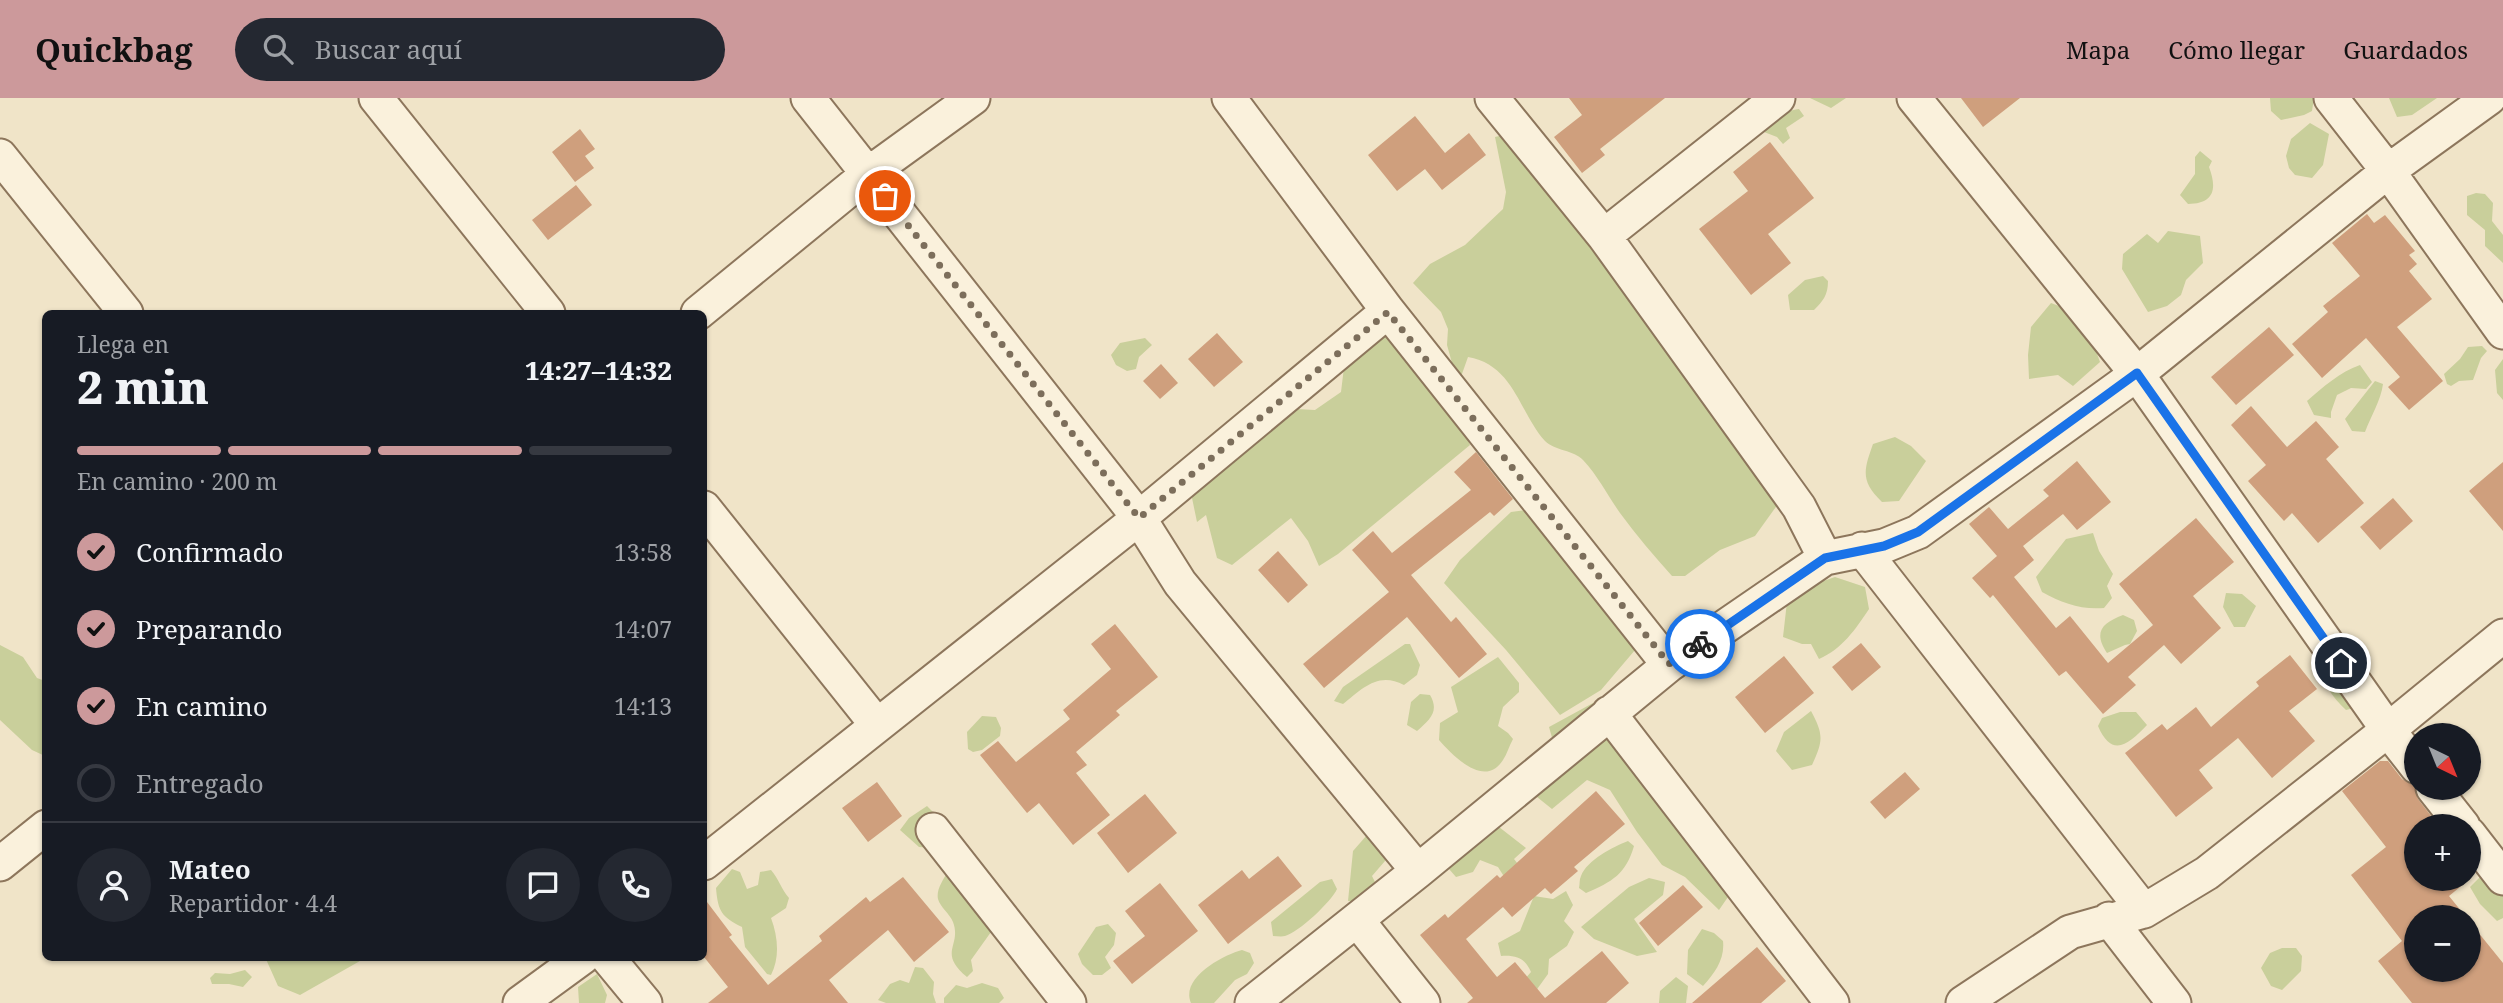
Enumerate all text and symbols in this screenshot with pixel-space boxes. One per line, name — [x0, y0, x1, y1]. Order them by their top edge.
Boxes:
search box — [235, 18, 725, 81]
text: Quickbag — [35, 27, 193, 72]
icon: search — [259, 30, 297, 68]
text: Buscar aquí — [315, 31, 462, 67]
text: Mapa — [2066, 33, 2130, 66]
text: Cómo llegar — [2168, 33, 2305, 66]
text: Guardados — [2343, 33, 2468, 66]
pin — [855, 166, 915, 226]
icon: bag — [866, 177, 904, 215]
text: Llega en — [77, 328, 169, 360]
text: 14:27–14:32 — [525, 352, 672, 388]
text: 2 min — [77, 355, 209, 417]
text: En camino · 200 m — [77, 465, 278, 497]
icon: check — [77, 533, 115, 571]
text: Confirmado — [136, 534, 283, 570]
text: 13:58 — [614, 536, 672, 568]
courier — [1665, 609, 1735, 679]
icon: check — [77, 610, 115, 648]
text: Preparando — [136, 611, 283, 647]
text: 14:07 — [614, 613, 672, 645]
icon: bike — [1681, 625, 1719, 663]
pin — [2311, 633, 2371, 693]
icon: home — [2322, 644, 2360, 682]
icon: check — [77, 687, 115, 725]
text: En camino — [136, 688, 268, 724]
text: 14:13 — [614, 690, 672, 722]
north arrow — [2404, 723, 2482, 800]
map controls — [2404, 723, 2481, 982]
text: Entregado — [136, 765, 264, 801]
button: + — [2404, 814, 2481, 891]
button: person — [77, 848, 151, 922]
button: chat — [506, 848, 580, 922]
button: phone — [598, 848, 672, 922]
text: Mateo — [169, 851, 251, 887]
text: Repartidor · 4.4 — [169, 887, 337, 919]
button: − — [2404, 905, 2481, 982]

